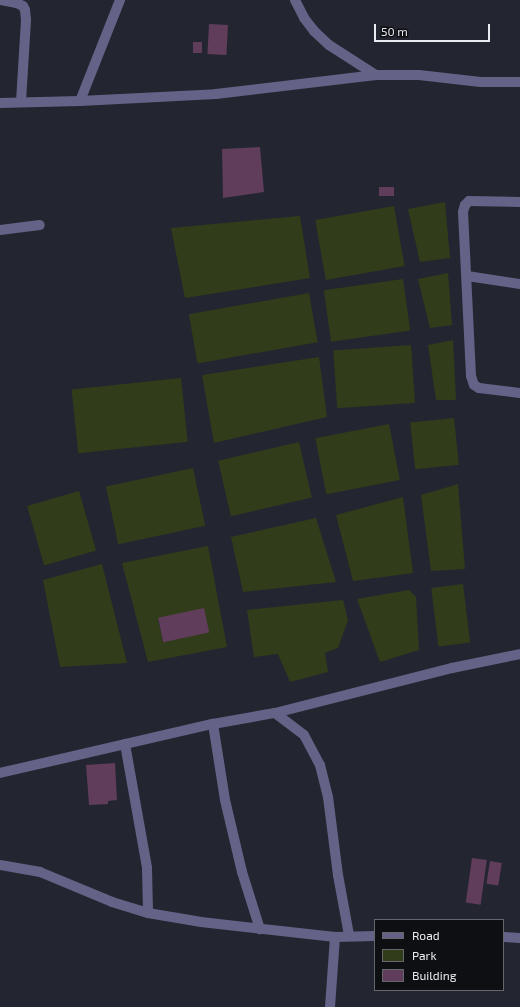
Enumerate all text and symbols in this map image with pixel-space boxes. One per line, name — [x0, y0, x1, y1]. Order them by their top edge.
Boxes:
scale bar — [376, 16, 492, 42]
text: 50 m — [381, 24, 408, 38]
legend — [374, 919, 504, 991]
text: Road — [412, 928, 440, 942]
text: Park — [412, 948, 437, 962]
text: Building — [412, 968, 456, 982]

